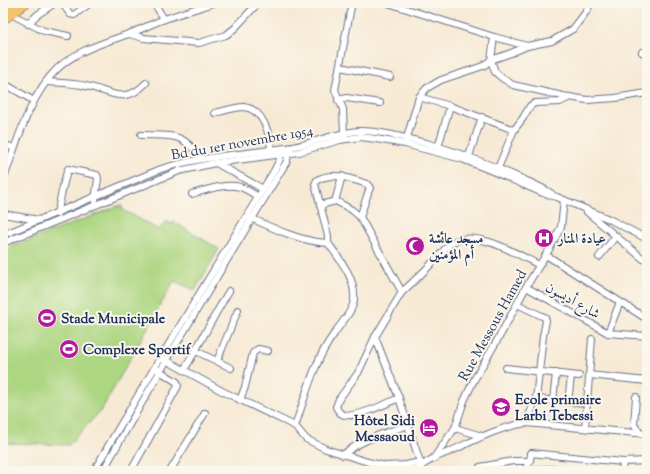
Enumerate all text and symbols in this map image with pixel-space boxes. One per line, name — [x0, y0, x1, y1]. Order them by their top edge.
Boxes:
street label: Bd du 1er novembre 1954 — [170, 122, 315, 166]
hospital icon: عيادة المنار — [533, 227, 555, 249]
place label: مسجد عائشة أم المؤمنين — [429, 230, 483, 267]
place label: عيادة المنار — [556, 230, 606, 250]
mosque icon: مسجد عائشة أم المؤمنين — [404, 235, 426, 257]
street label: Rue Messous Hamed — [455, 266, 533, 385]
street label: شارع أديسون — [541, 277, 604, 325]
sports icon: Stade Municipale — [36, 307, 58, 329]
place label: Stade Municipale — [61, 310, 166, 330]
sports icon: Complexe Sportif — [58, 338, 80, 360]
place label: Complexe Sportif — [83, 341, 192, 361]
place label: Ecole primaire Larbi Tebessi — [515, 391, 602, 427]
school or university icon: Ecole primaire Larbi Tebessi — [490, 396, 512, 418]
place label: Hôtel Sidi Messaoud — [354, 412, 415, 448]
hotel icon: Hôtel Sidi Messaoud — [418, 417, 440, 439]

